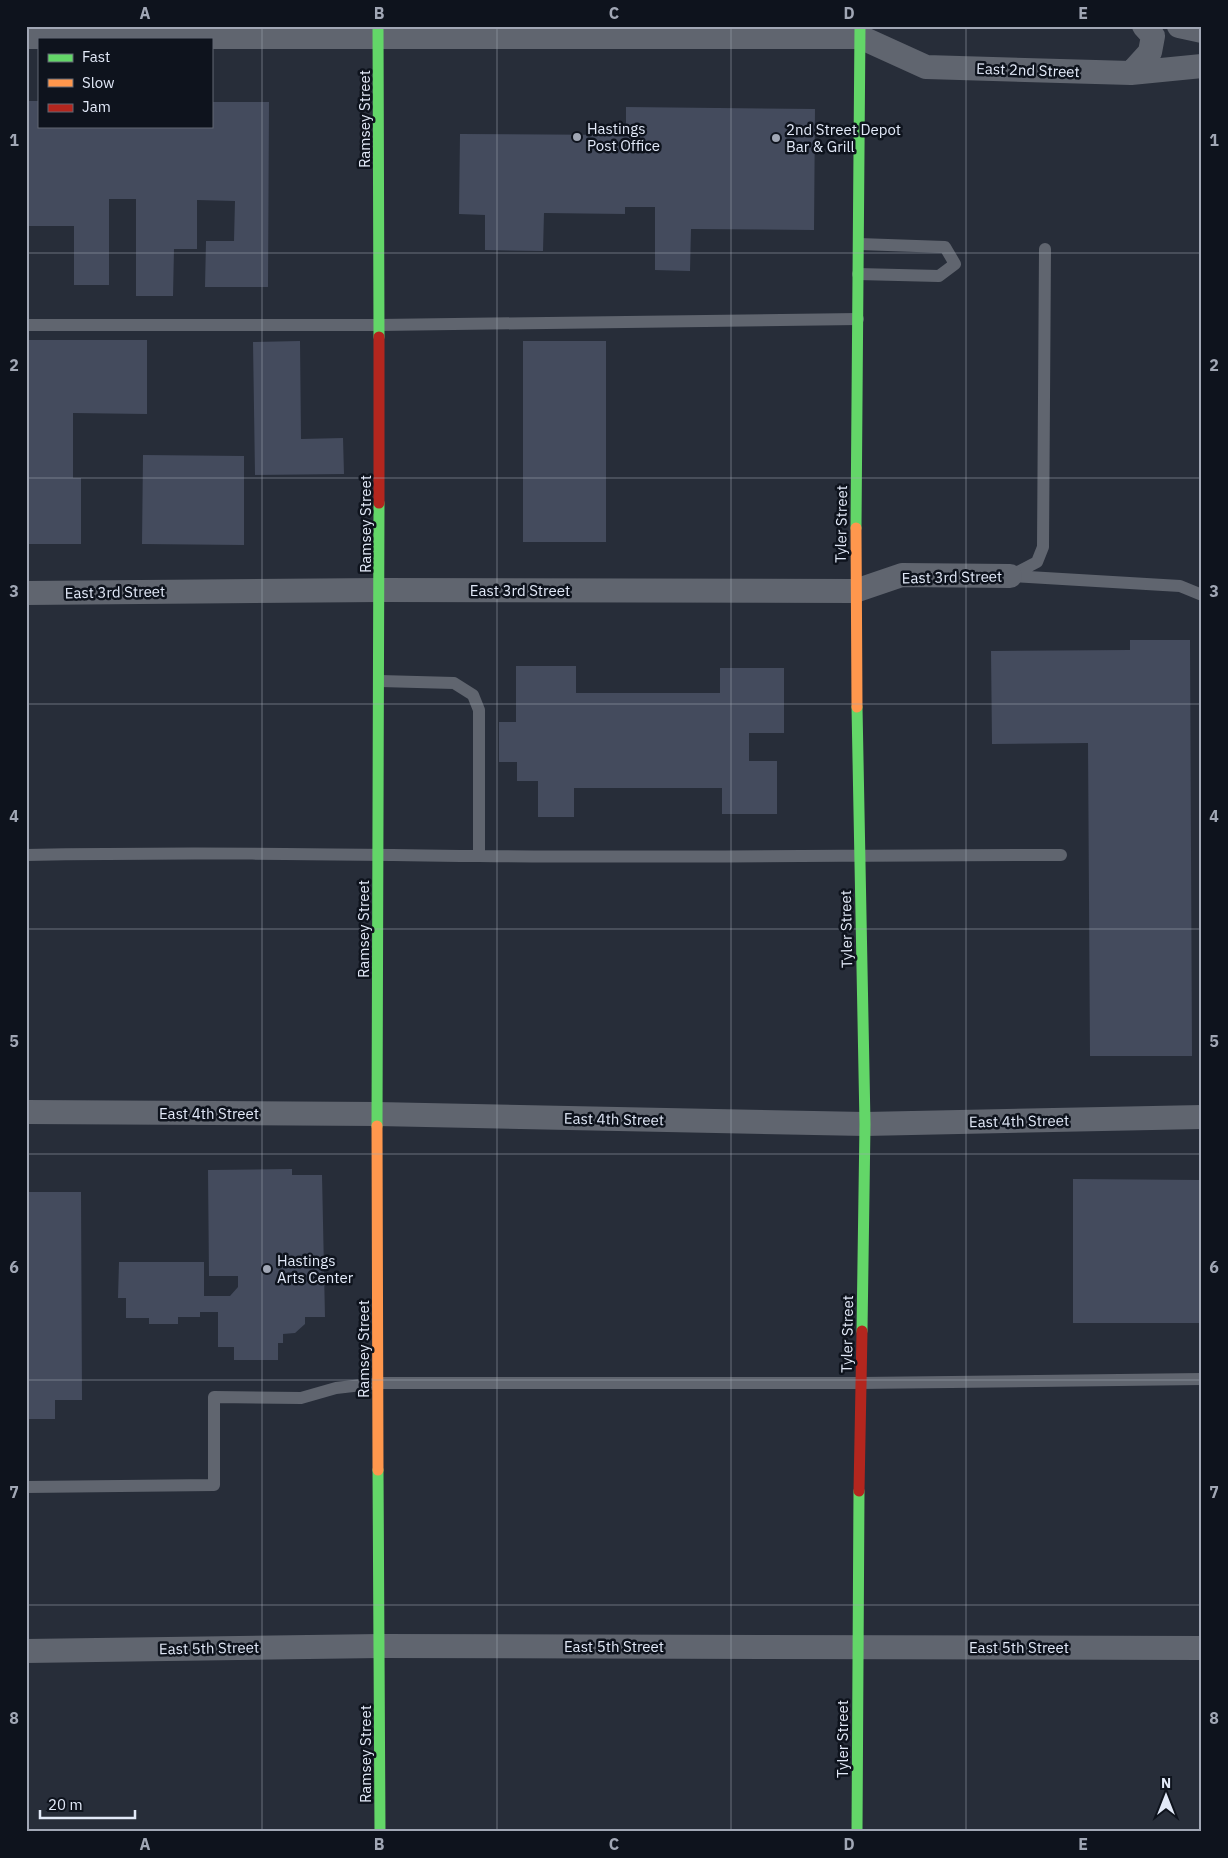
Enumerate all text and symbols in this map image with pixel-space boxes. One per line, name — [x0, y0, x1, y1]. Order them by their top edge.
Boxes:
text: A — [140, 3, 151, 23]
text: B — [374, 3, 385, 23]
text: C — [609, 3, 619, 23]
text: D — [843, 3, 855, 23]
text: E — [1078, 3, 1088, 23]
legend — [38, 38, 212, 128]
text: Fast — [82, 47, 110, 66]
street label: East 2nd Street — [976, 59, 1080, 81]
street label: Ramsey Street — [355, 70, 374, 168]
text: Slow — [82, 73, 115, 92]
text: Jam — [82, 97, 111, 116]
place label: Hastings Post Office — [587, 119, 660, 155]
place label: 2nd Street Depot Bar & Grill — [786, 120, 901, 156]
text: 1 — [9, 130, 19, 150]
text: 1 — [1209, 130, 1219, 150]
marker: Hastings Post Office — [571, 131, 583, 143]
marker: 2nd Street Depot Bar & Grill — [770, 132, 782, 144]
text: 2 — [9, 355, 19, 375]
text: 2 — [1209, 355, 1219, 375]
street label: Ramsey Street — [356, 475, 375, 573]
street label: Tyler Street — [831, 485, 851, 563]
street label: East 3rd Street — [902, 567, 1002, 587]
text: 3 — [9, 581, 19, 601]
street label: East 3rd Street — [470, 581, 570, 600]
text: 3 — [1209, 581, 1219, 601]
street label: East 3rd Street — [65, 582, 165, 602]
text: 4 — [9, 806, 19, 826]
text: 4 — [1209, 806, 1219, 826]
street label: Ramsey Street — [354, 880, 373, 978]
street label: Tyler Street — [836, 890, 856, 968]
text: 5 — [9, 1031, 19, 1051]
text: 5 — [1209, 1031, 1219, 1051]
street label: East 4th Street — [159, 1104, 259, 1123]
street label: East 4th Street — [564, 1109, 664, 1129]
street label: East 4th Street — [969, 1111, 1069, 1131]
place label: Hastings Arts Center — [277, 1251, 354, 1287]
text: 6 — [9, 1257, 19, 1277]
text: 6 — [1209, 1257, 1219, 1277]
marker: Hastings Arts Center — [261, 1263, 273, 1275]
street label: Tyler Street — [837, 1295, 857, 1373]
street label: Ramsey Street — [354, 1300, 373, 1398]
text: 7 — [9, 1482, 19, 1502]
text: 7 — [1209, 1482, 1219, 1502]
street label: East 5th Street — [564, 1637, 664, 1656]
street label: East 5th Street — [159, 1638, 259, 1658]
street label: East 5th Street — [969, 1638, 1069, 1657]
street label: Tyler Street — [833, 1700, 852, 1778]
street label: Ramsey Street — [356, 1705, 375, 1803]
text: 8 — [9, 1708, 19, 1728]
text: 8 — [1209, 1708, 1219, 1728]
north arrow — [1140, 1770, 1190, 1820]
text: N — [1161, 1774, 1171, 1792]
scale bar — [40, 1788, 135, 1820]
text: 20 m — [48, 1795, 83, 1814]
text: A — [140, 1834, 151, 1854]
text: B — [374, 1834, 385, 1854]
text: C — [609, 1834, 619, 1854]
text: D — [843, 1834, 855, 1854]
text: E — [1078, 1834, 1088, 1854]

